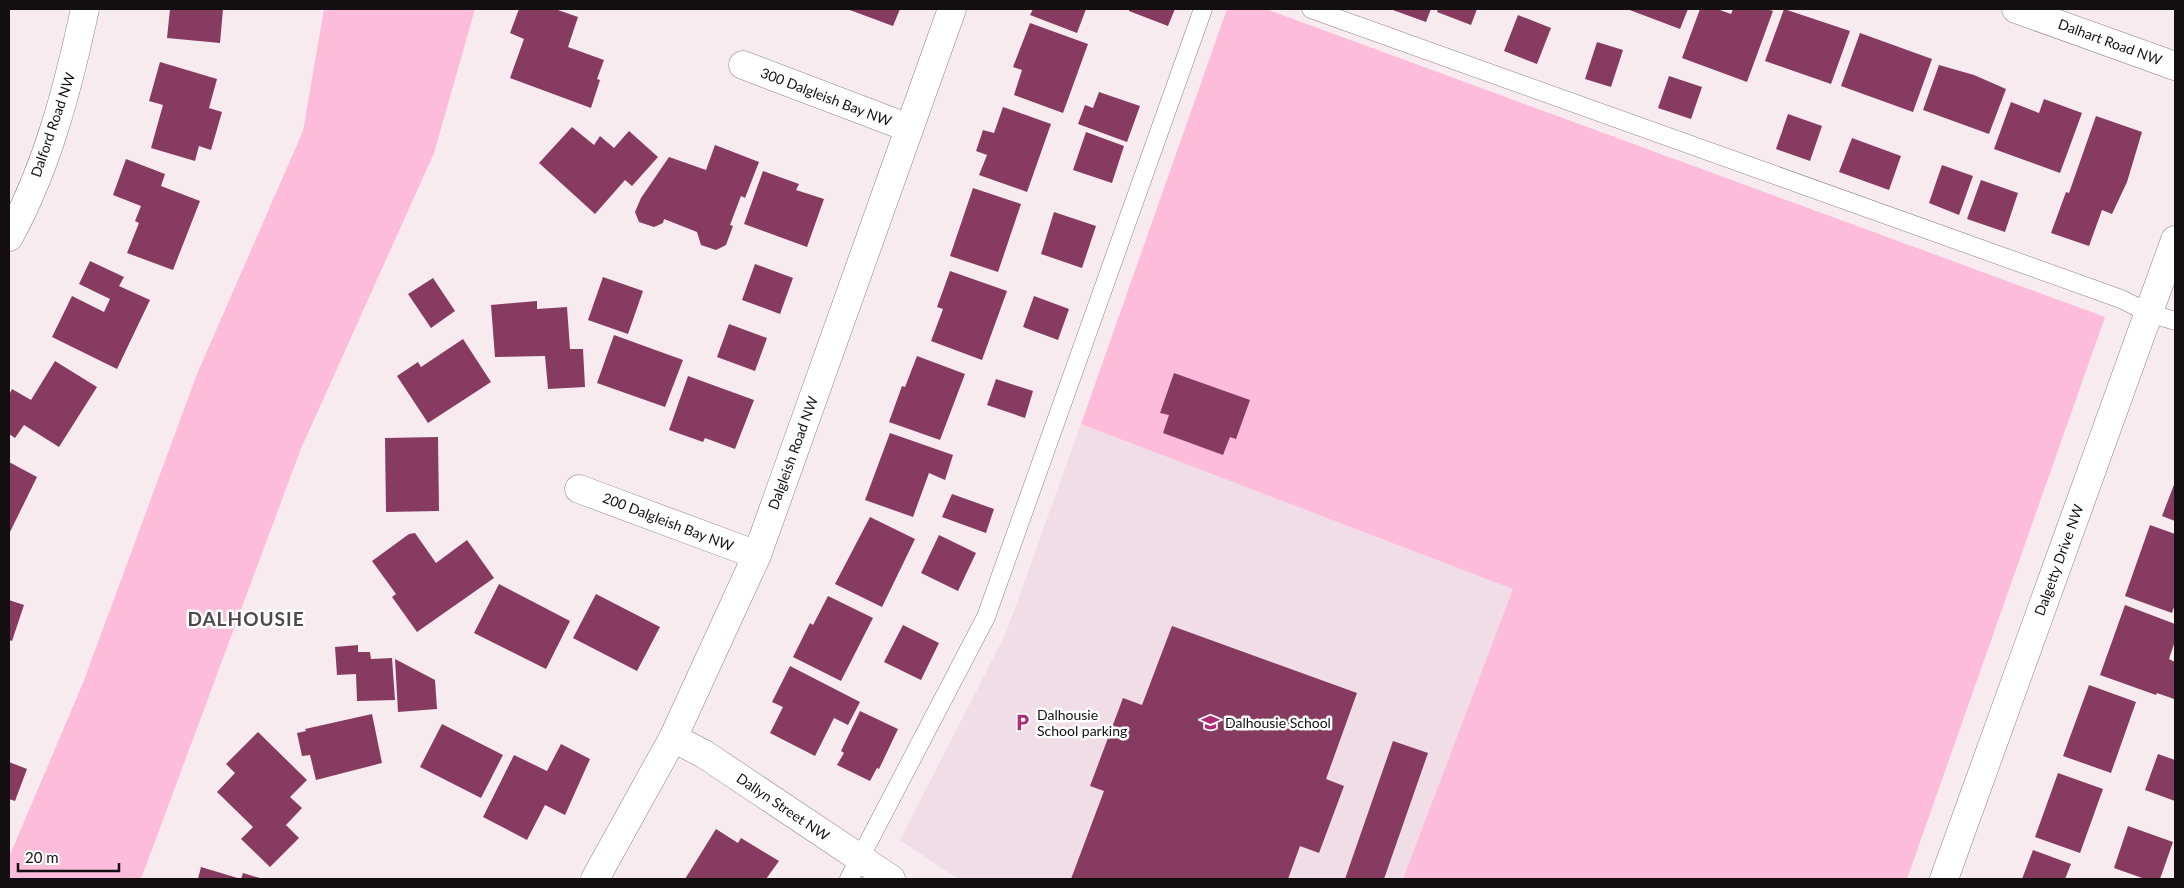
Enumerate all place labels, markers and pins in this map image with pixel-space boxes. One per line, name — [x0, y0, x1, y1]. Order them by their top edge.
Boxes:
place label: Dalhousie School parking — [1037, 706, 1127, 739]
parking icon: Dalhousie School parking — [1013, 713, 1033, 733]
school or university icon: Dalhousie School — [1201, 713, 1221, 733]
place label: Dalhousie School — [1225, 714, 1331, 731]

